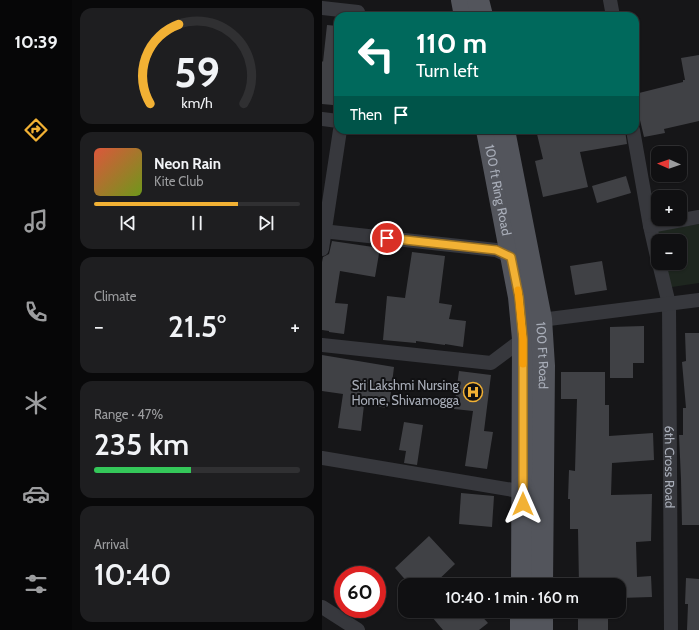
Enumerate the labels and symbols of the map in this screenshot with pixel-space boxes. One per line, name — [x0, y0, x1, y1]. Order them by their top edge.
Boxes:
street label: 100 ft Ring Road — [482, 143, 515, 237]
north arrow — [651, 146, 687, 182]
pin — [370, 221, 404, 255]
street label: 100 Ft Road — [533, 321, 552, 389]
place label: Sri Lakshmi Nursing Home, Shivamogga — [351, 377, 460, 408]
hospital icon: Sri Lakshmi Nursing Home, Shivamogga — [462, 381, 484, 403]
street label: 6th Cross Road — [662, 425, 678, 508]
position arrow — [502, 483, 544, 525]
speed limit sign: 60 — [334, 566, 386, 618]

